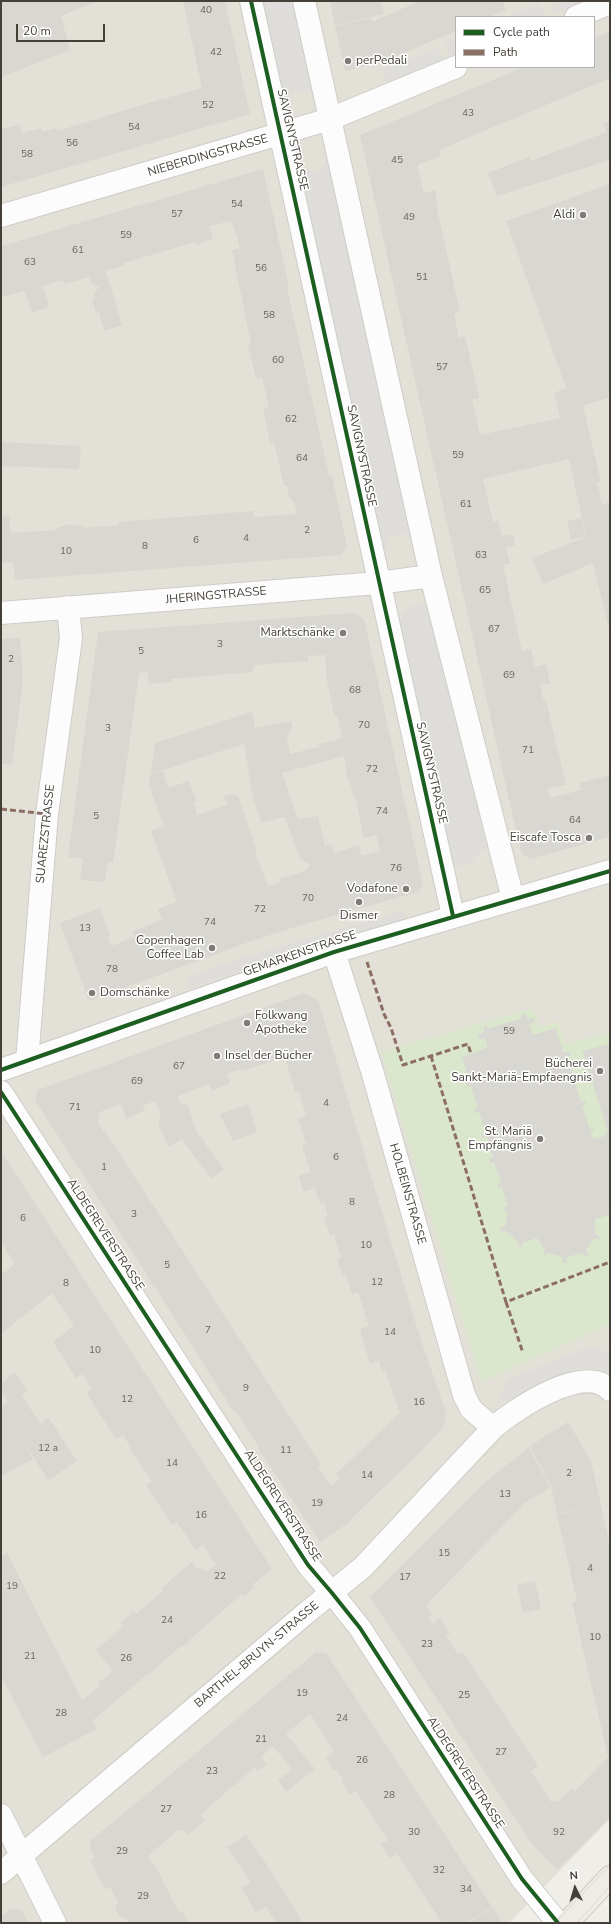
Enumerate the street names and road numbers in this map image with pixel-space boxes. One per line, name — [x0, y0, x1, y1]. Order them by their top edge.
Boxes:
street label: SAVIGNYSTRASSE — [273, 88, 311, 192]
street label: NIEBERDINGSTRASSE — [146, 132, 270, 180]
street label: SAVIGNYSTRASSE — [343, 404, 379, 508]
street label: JHERINGSTRASSE — [165, 584, 267, 608]
street label: SAVIGNYSTRASSE — [412, 721, 450, 825]
street label: SUAREZSTRASSE — [34, 784, 58, 884]
street label: GEMARKENSTRASSE — [241, 928, 359, 980]
street label: HOLBEINSTRASSE — [386, 1142, 428, 1246]
street label: ALDEGREVERSTRASSE — [63, 1176, 147, 1294]
street label: ALDEGREVERSTRASSE — [240, 1447, 324, 1565]
street label: BARTHEL-BRUYN-STRASSE — [192, 1599, 322, 1711]
street label: ALDEGREVERSTRASSE — [423, 1714, 507, 1832]

